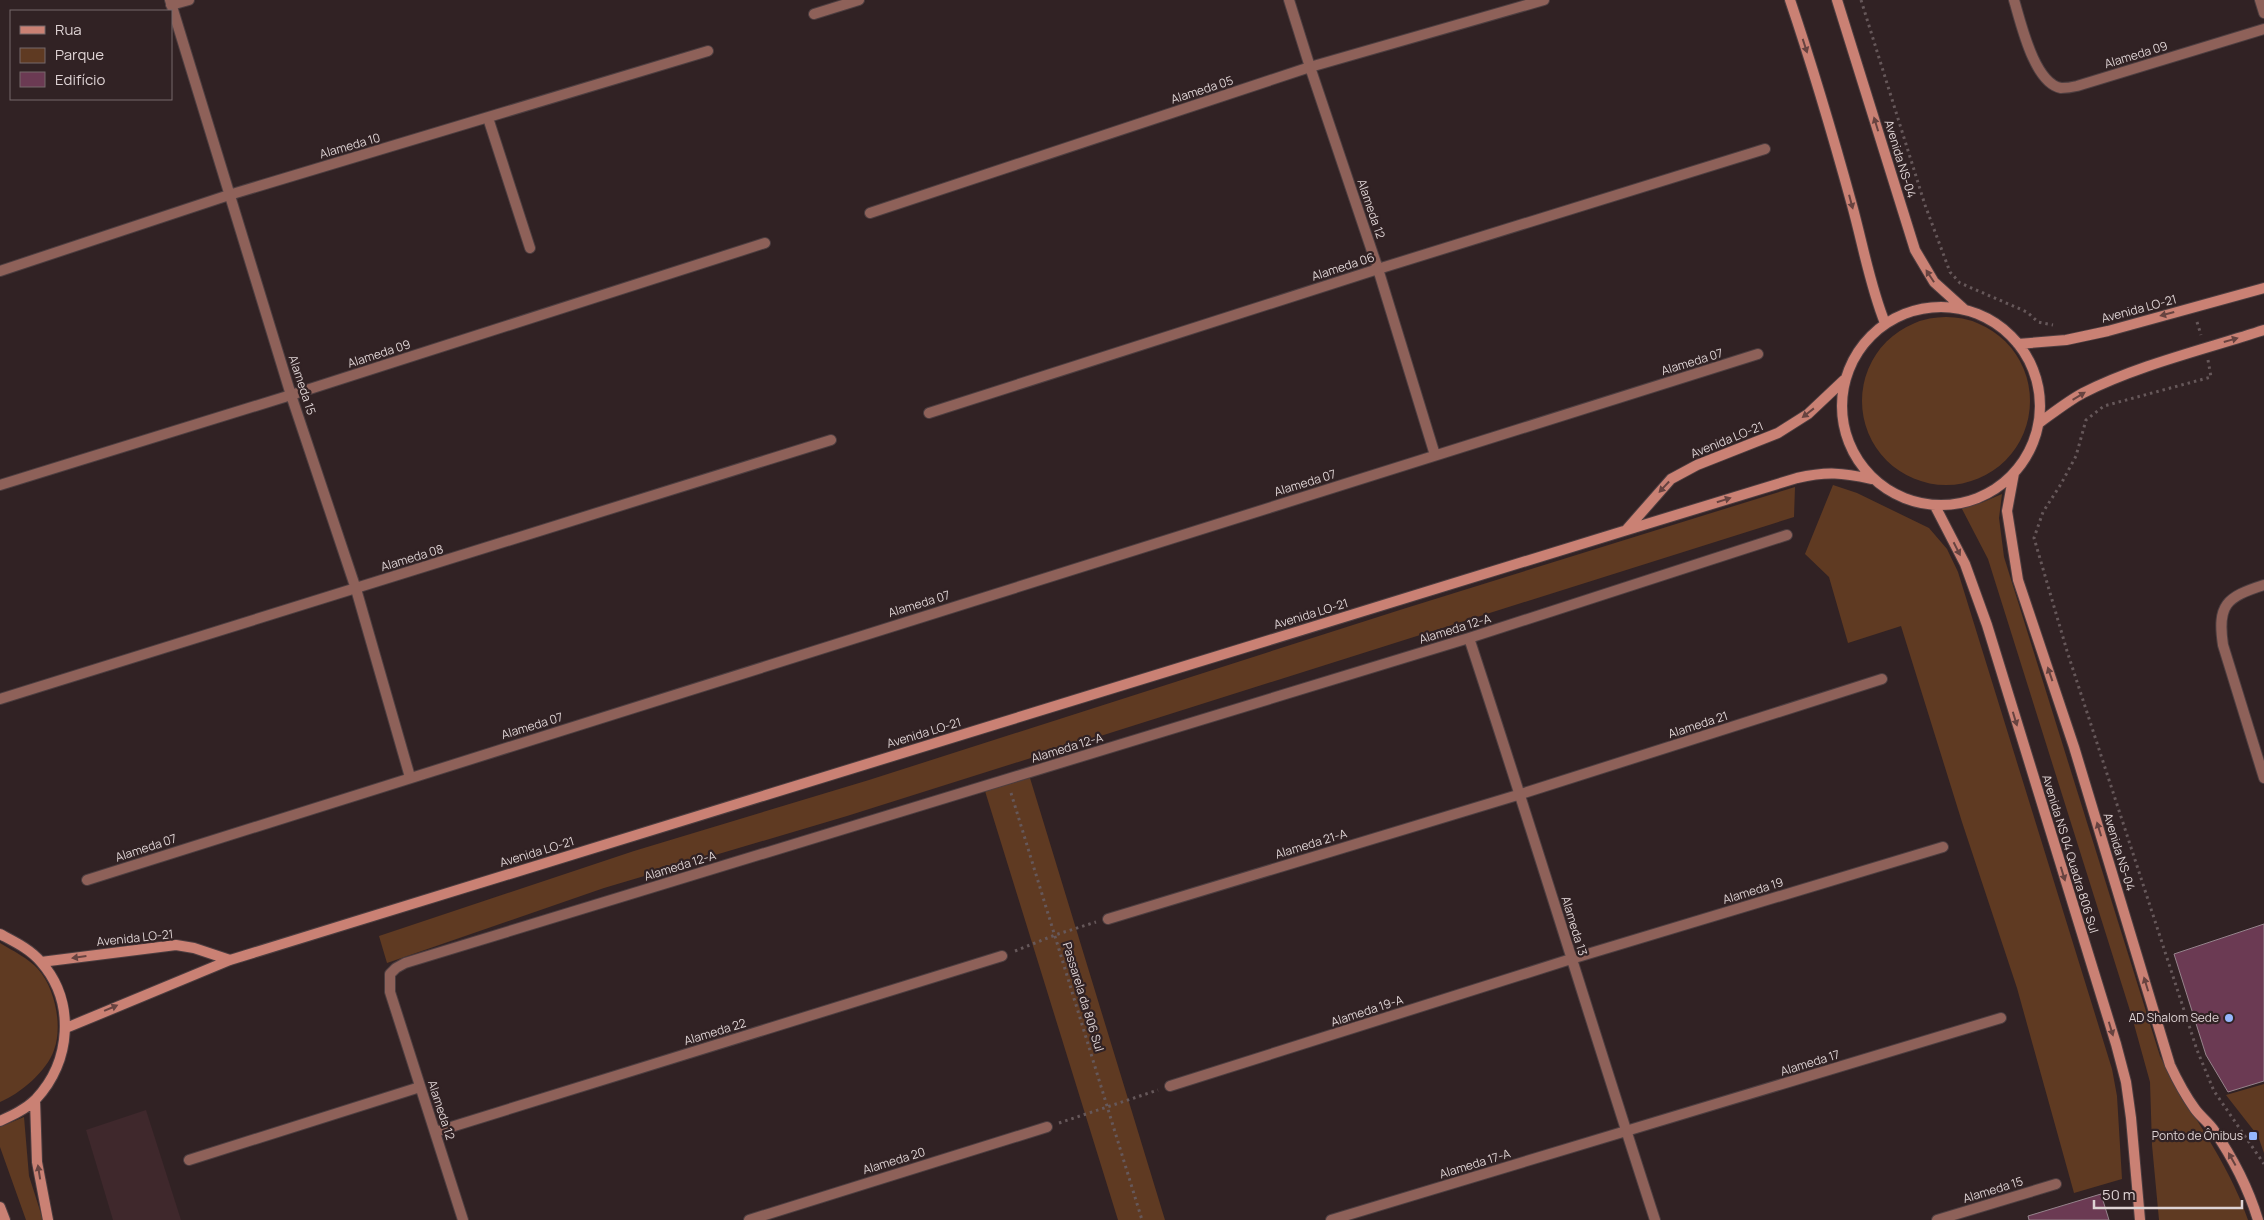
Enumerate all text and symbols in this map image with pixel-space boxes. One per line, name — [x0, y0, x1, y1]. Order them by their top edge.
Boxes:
legend — [10, 10, 172, 100]
text: Rua — [55, 19, 82, 40]
street label: Alameda 09 — [2102, 37, 2170, 72]
one-way arrow — [1802, 39, 1810, 54]
text: Parque — [55, 44, 104, 65]
text: Edifício — [55, 69, 106, 90]
street label: Alameda 05 — [1168, 71, 1235, 108]
one-way arrow — [1871, 116, 1879, 131]
street label: Avenida NS-04 — [1881, 118, 1920, 200]
street label: Alameda 10 — [318, 129, 382, 162]
street label: Alameda 12 — [1353, 177, 1390, 241]
one-way arrow — [1848, 195, 1856, 210]
street label: Alameda 06 — [1309, 248, 1376, 285]
one-way arrow — [1926, 269, 1935, 283]
street label: Avenida LO-21 — [2099, 290, 2178, 327]
one-way arrow — [2160, 311, 2175, 319]
street label: Alameda 09 — [345, 335, 412, 372]
one-way arrow — [2224, 335, 2239, 343]
street label: Alameda 07 — [1659, 344, 1725, 379]
street label: Alameda 15 — [285, 353, 320, 417]
one-way arrow — [2073, 392, 2086, 401]
one-way arrow — [1802, 408, 1815, 419]
street label: Avenida LO-21 — [1688, 417, 1766, 462]
street label: Alameda 07 — [1272, 465, 1338, 500]
one-way arrow — [1658, 480, 1670, 492]
one-way arrow — [1716, 496, 1731, 504]
street label: Alameda 08 — [378, 540, 445, 575]
one-way arrow — [1953, 541, 1961, 556]
street label: Alameda 07 — [886, 586, 952, 621]
street label: Avenida LO-21 — [1272, 594, 1350, 633]
street label: Alameda 12-A — [1417, 609, 1493, 648]
one-way arrow — [2046, 666, 2054, 681]
street label: Alameda 21 — [1666, 707, 1730, 742]
street label: Alameda 07 — [499, 708, 565, 743]
one-way arrow — [2012, 711, 2020, 726]
street label: Avenida LO-21 — [885, 713, 963, 752]
street label: Alameda 12-A — [1029, 728, 1105, 767]
street label: Avenida NS 04 Quadra 806 Sul — [2038, 773, 2103, 935]
street label: Avenida NS-04 — [2100, 811, 2139, 893]
one-way arrow — [2095, 821, 2103, 836]
street label: Alameda 21-A — [1273, 824, 1349, 863]
street label: Alameda 07 — [113, 830, 179, 865]
street label: Avenida LO-21 — [498, 832, 576, 871]
street label: Alameda 12-A — [642, 846, 718, 885]
one-way arrow — [2059, 867, 2067, 882]
street label: Alameda 19 — [1720, 873, 1785, 908]
street label: Alameda 13 — [1557, 894, 1592, 958]
street label: Avenida LO-21 — [96, 925, 174, 950]
street label: Passarela da 806 Sul — [1059, 940, 1108, 1054]
one-way arrow — [71, 953, 87, 961]
one-way arrow — [2141, 977, 2149, 992]
street label: Alameda 19-A — [1329, 991, 1405, 1030]
one-way arrow — [104, 1004, 118, 1012]
place label: AD Shalom Sede — [2129, 1009, 2219, 1026]
marker: AD Shalom Sede — [2223, 1012, 2235, 1024]
street label: Alameda 22 — [682, 1014, 748, 1049]
one-way arrow — [2108, 1022, 2116, 1037]
street label: Alameda 17 — [1778, 1045, 1842, 1080]
street label: Alameda 12 — [424, 1078, 459, 1142]
place label: Ponto de Ônibus — [2152, 1127, 2243, 1144]
marker: Ponto de Ônibus — [2247, 1130, 2259, 1142]
street label: Alameda 20 — [860, 1143, 927, 1178]
street label: Alameda 17-A — [1437, 1145, 1513, 1182]
one-way arrow — [2228, 1152, 2236, 1167]
one-way arrow — [34, 1164, 42, 1180]
street label: Alameda 15 — [1961, 1172, 2025, 1207]
scale bar — [2094, 1178, 2242, 1210]
text: 50 m — [2102, 1184, 2136, 1205]

